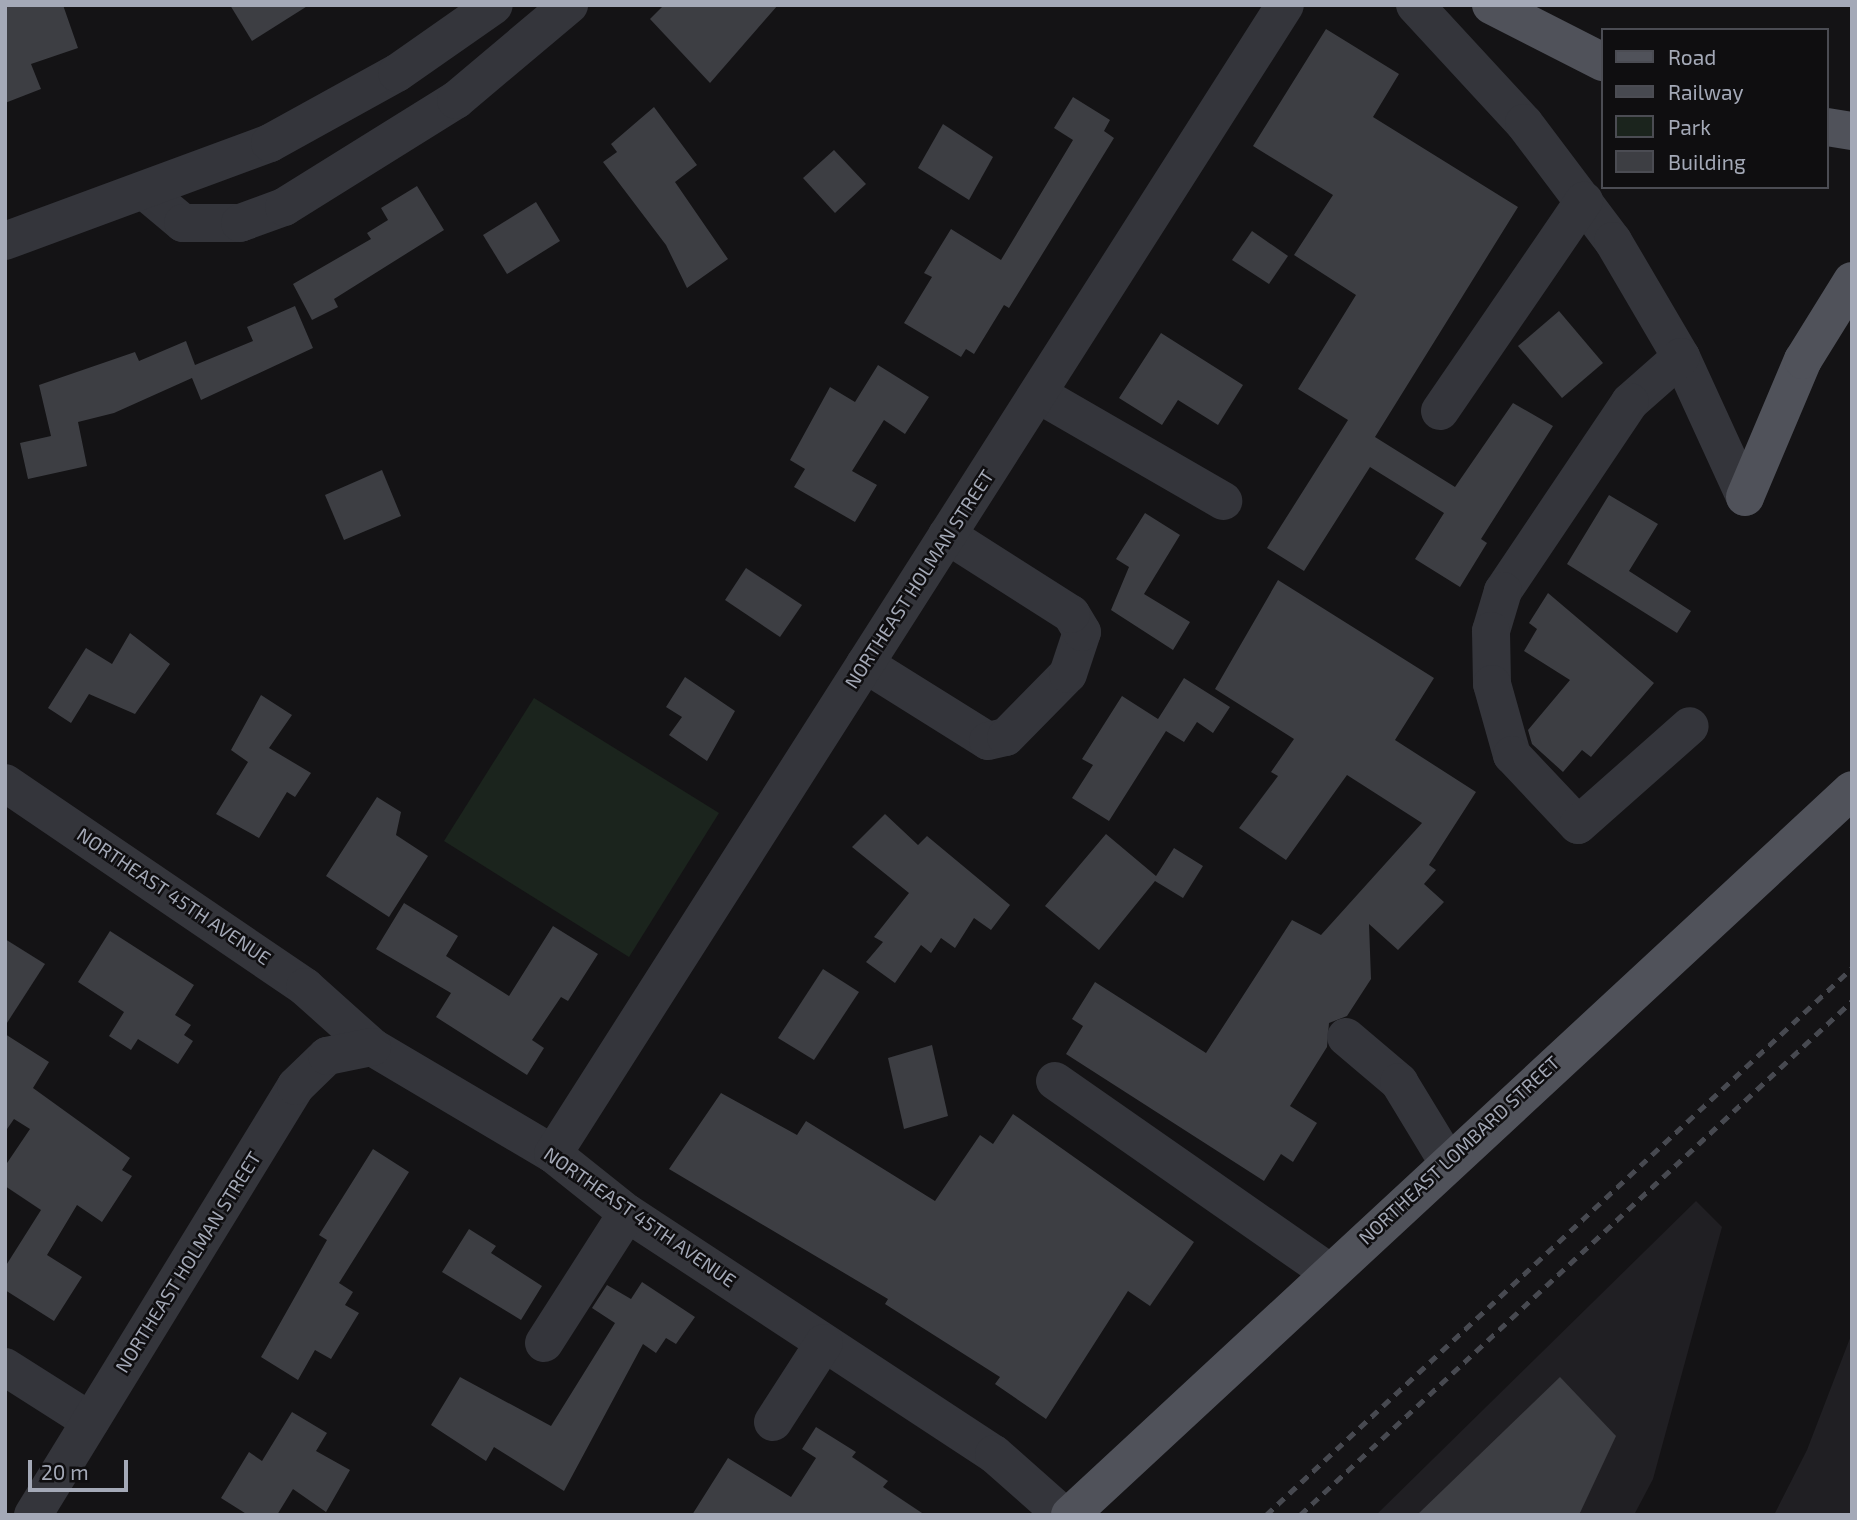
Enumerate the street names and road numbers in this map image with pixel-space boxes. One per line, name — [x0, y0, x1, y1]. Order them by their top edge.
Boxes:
street label: NORTHEAST HOLMAN STREET — [840, 465, 998, 693]
street label: NORTHEAST 45TH AVENUE — [72, 822, 276, 970]
street label: NORTHEAST LOMBARD STREET — [1354, 1051, 1564, 1249]
street label: NORTHEAST 45TH AVENUE — [539, 1142, 741, 1292]
street label: NORTHEAST HOLMAN STREET — [110, 1147, 266, 1377]

